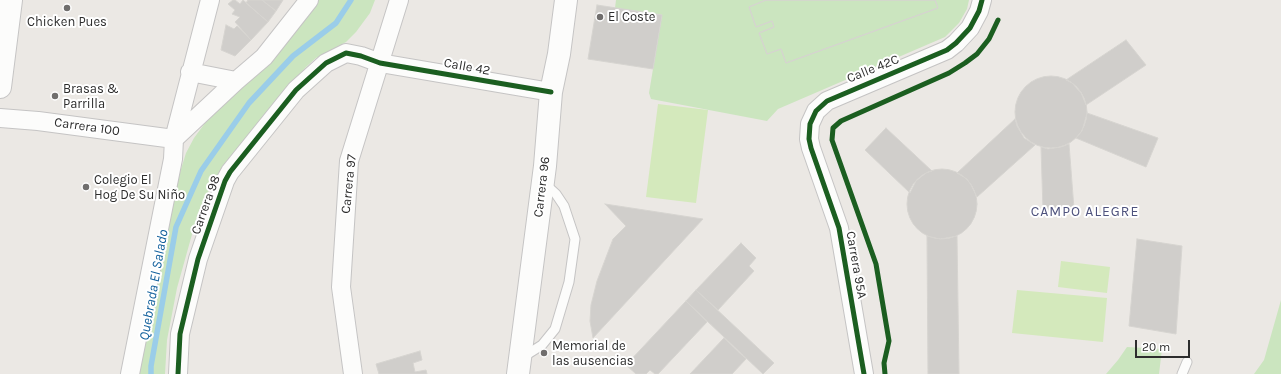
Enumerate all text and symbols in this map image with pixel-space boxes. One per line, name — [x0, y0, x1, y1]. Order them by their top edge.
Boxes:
marker: Chicken Pues — [62, 3, 72, 13]
place label: El Coste — [608, 9, 656, 25]
marker: El Coste — [595, 12, 605, 22]
place label: Chicken Pues — [27, 14, 107, 30]
street label: Calle 42C — [845, 51, 901, 87]
street label: Calle 42 — [443, 55, 491, 79]
place label: Brasas & Parrilla — [63, 81, 119, 112]
marker: Brasas & Parrilla — [50, 91, 60, 101]
street label: Carrera 100 — [53, 115, 121, 139]
street label: Carrera 97 — [338, 153, 360, 215]
street label: Carrera 96 — [531, 156, 553, 218]
place label: Colegio El Hog De Su Niño — [94, 172, 185, 203]
street label: Carrera 98 — [188, 173, 224, 237]
marker: Colegio El Hog De Su Niño — [81, 182, 91, 192]
district label: CAMPO ALEGRE — [1031, 204, 1139, 220]
water label: Quebrada El Salado — [136, 228, 172, 342]
street label: Carrera 95A — [842, 230, 870, 300]
scale bar — [1137, 332, 1192, 358]
place label: Memorial de las ausencias — [552, 338, 634, 369]
text: 20 m — [1142, 340, 1170, 354]
marker: Memorial de las ausencias — [539, 348, 549, 358]

